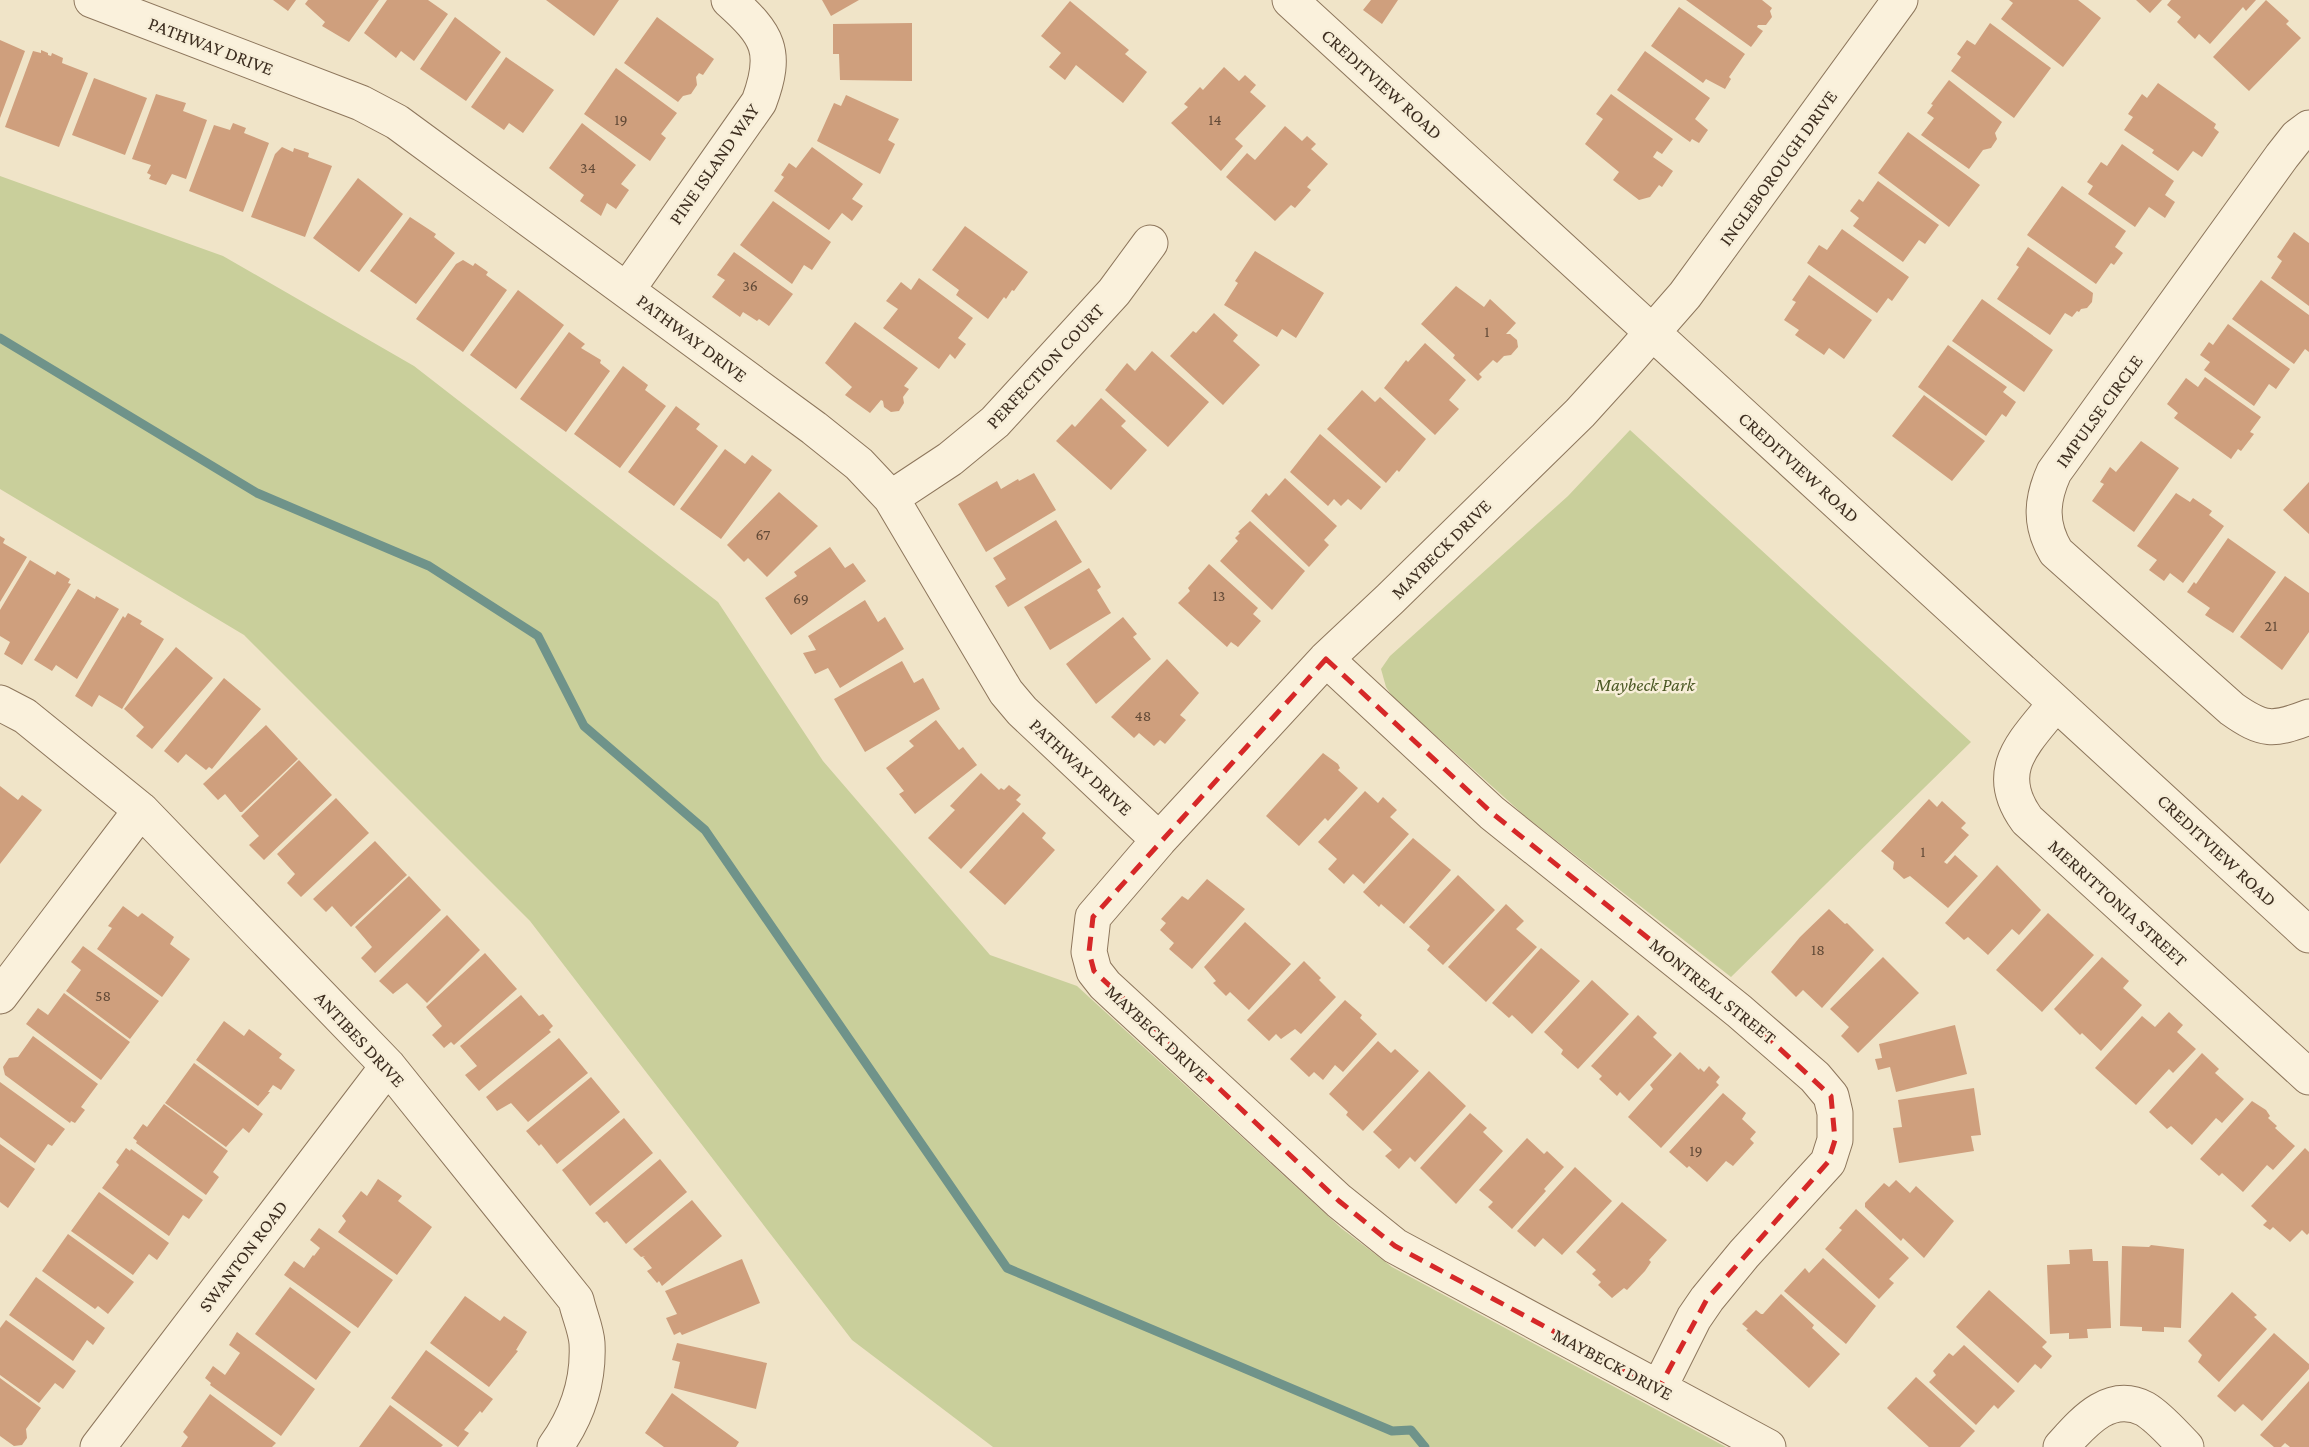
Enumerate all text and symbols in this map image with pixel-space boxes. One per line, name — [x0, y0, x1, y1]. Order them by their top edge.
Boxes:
street label: PATHWAY DRIVE — [145, 12, 277, 80]
street label: CREDITVIEW ROAD — [1317, 24, 1447, 144]
street label: INGLEBOROUGH DRIVE — [1715, 86, 1841, 250]
street label: PINE ISLAND WAY — [665, 99, 764, 228]
house number: 19 — [614, 111, 628, 128]
house number: 14 — [1208, 111, 1222, 128]
house number: 34 — [580, 159, 596, 176]
house number: 36 — [742, 277, 758, 294]
street label: PATHWAY DRIVE — [633, 290, 751, 386]
street label: PERFECTION COURT — [982, 299, 1109, 433]
house number: 1 — [1484, 323, 1490, 340]
street label: IMPULSE CIRCLE — [2051, 351, 2147, 471]
street label: CREDITVIEW ROAD — [1734, 407, 1864, 527]
street label: MAYBECK DRIVE — [1387, 495, 1495, 603]
house number: 67 — [756, 526, 771, 543]
house number: 13 — [1213, 587, 1225, 604]
house number: 69 — [793, 590, 809, 607]
house number: 21 — [2265, 617, 2277, 634]
park label: Maybeck Park — [1594, 674, 1696, 695]
house number: 48 — [1135, 707, 1151, 724]
street label: PATHWAY DRIVE — [1025, 714, 1137, 820]
street label: CREDITVIEW ROAD — [2153, 790, 2281, 910]
street label: MERRITTONIA STREET — [2044, 835, 2192, 971]
house number: 1 — [1920, 843, 1926, 860]
street label: MONTREAL STREET — [1646, 934, 1781, 1049]
house number: 18 — [1811, 941, 1825, 958]
street label: MAYBECK DRIVE — [1101, 980, 1213, 1086]
house number: 58 — [95, 987, 111, 1004]
street label: ANTIBES DRIVE — [310, 987, 410, 1091]
house number: 19 — [1689, 1142, 1703, 1159]
street label: SWANTON ROAD — [194, 1196, 292, 1316]
street label: MAYBECK DRIVE — [1550, 1324, 1676, 1404]

